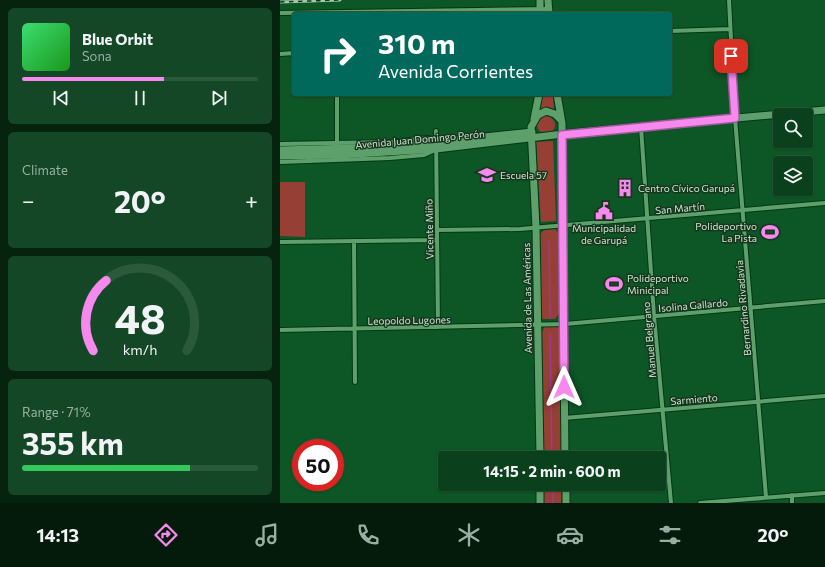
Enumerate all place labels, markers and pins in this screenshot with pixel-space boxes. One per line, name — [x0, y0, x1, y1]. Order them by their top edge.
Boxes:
pin — [714, 39, 748, 73]
school or university icon: Escuela 57 — [477, 165, 497, 185]
place label: Escuela 57 — [500, 169, 547, 181]
building icon: Centro Cívico Garupá — [615, 178, 635, 198]
place label: Centro Cívico Garupá — [638, 182, 735, 194]
public building icon: Municipalidad de Garupá — [594, 201, 614, 221]
place label: Polideportivo La Pista — [695, 220, 757, 244]
place label: Municipalidad de Garupá — [572, 222, 636, 246]
sports icon: Polideportivo La Pista — [760, 222, 780, 242]
place label: Polideportivo Minicipal — [627, 272, 689, 296]
sports icon: Polideportivo Minicipal — [604, 274, 624, 294]

